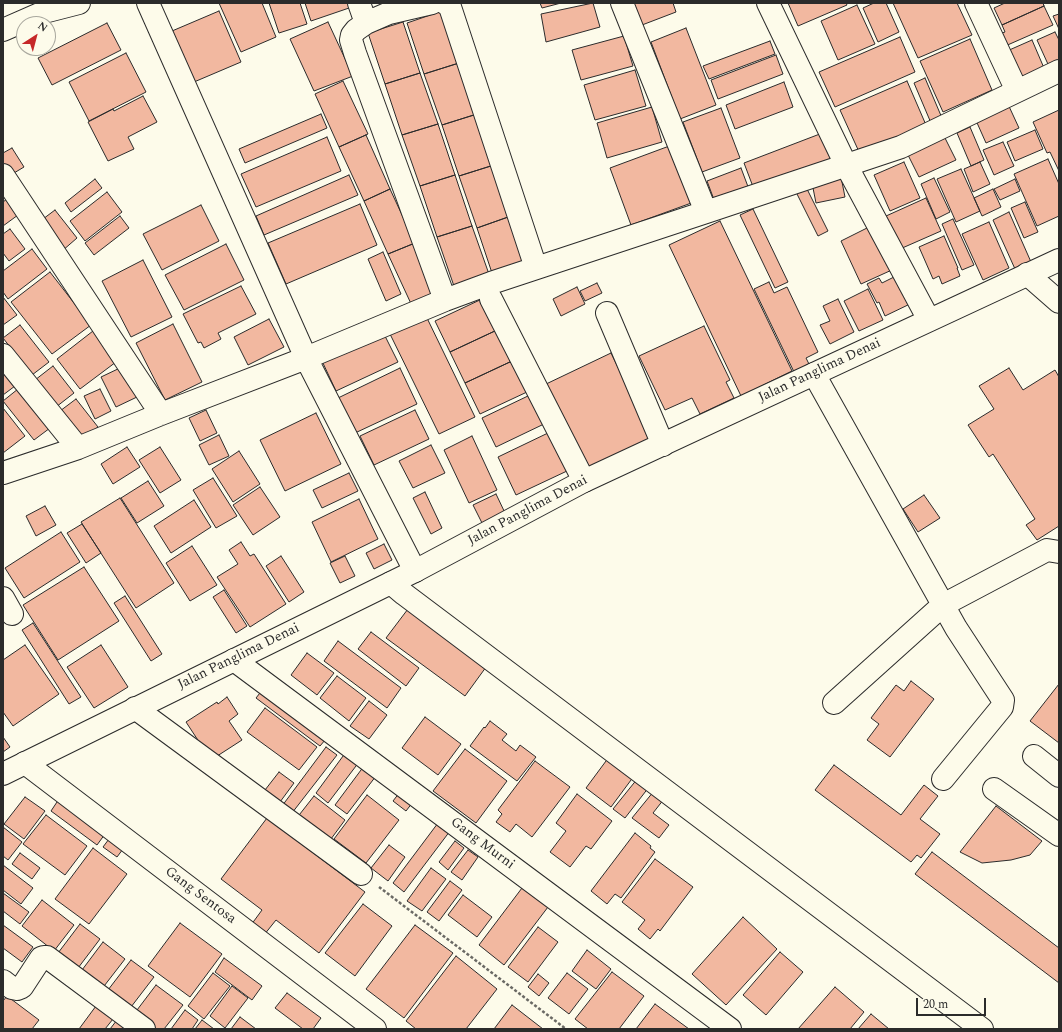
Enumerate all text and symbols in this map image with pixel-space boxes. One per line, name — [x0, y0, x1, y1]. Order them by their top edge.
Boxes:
north arrow — [16, 16, 56, 56]
text: N — [34, 17, 51, 36]
street label: Jalan Panglima Denai — [756, 335, 884, 407]
street label: Jalan Panglima Denai — [465, 472, 591, 550]
street label: Jalan Panglima Denai — [175, 620, 303, 694]
street label: Gang Murni — [447, 814, 517, 874]
street label: Gang Sentosa — [161, 864, 239, 928]
scale bar — [918, 990, 988, 1016]
text: 20 m — [923, 995, 948, 1014]

